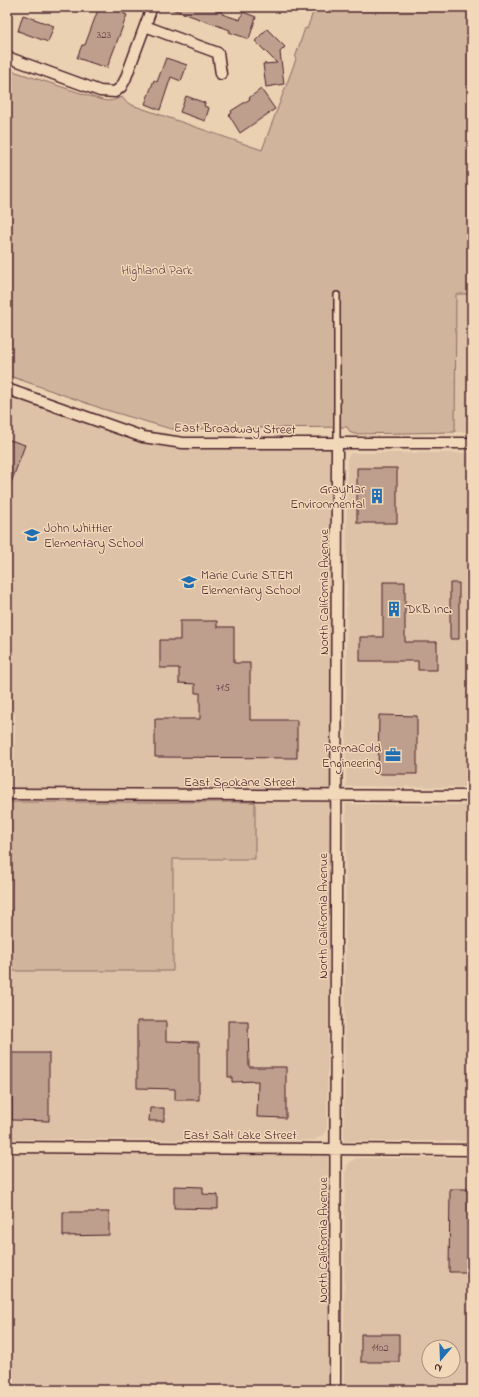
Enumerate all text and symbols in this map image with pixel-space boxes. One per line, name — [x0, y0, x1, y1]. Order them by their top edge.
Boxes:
house number: 323 — [97, 27, 112, 43]
park label: Highland Park — [121, 261, 193, 281]
street label: East Broadway Street — [174, 418, 297, 441]
place label: GrayMar Environmental — [290, 480, 366, 514]
building icon: GrayMar Environmental — [368, 487, 386, 505]
place label: John Whittier Elementary School — [44, 519, 144, 554]
school or university icon: John Whittier Elementary School — [23, 526, 41, 544]
street label: North California Avenue — [315, 529, 334, 655]
place label: Marie Curie STEM Elementary School — [201, 566, 301, 601]
school or university icon: Marie Curie STEM Elementary School — [180, 573, 198, 591]
building icon: DKB Inc. — [385, 600, 403, 618]
place label: DKB Inc. — [405, 600, 452, 619]
house number: 715 — [216, 680, 230, 696]
place label: PermaCold Engineering — [322, 739, 382, 774]
office icon: PermaCold Engineering — [384, 746, 402, 764]
street label: East Spokane Street — [184, 773, 297, 792]
street label: North California Avenue — [314, 853, 333, 979]
street label: East Salt Lake Street — [183, 1126, 297, 1145]
street label: North California Avenue — [314, 1177, 333, 1303]
north arrow — [421, 1339, 461, 1379]
house number: 1102 — [371, 1340, 389, 1356]
text: N — [432, 1359, 444, 1376]

